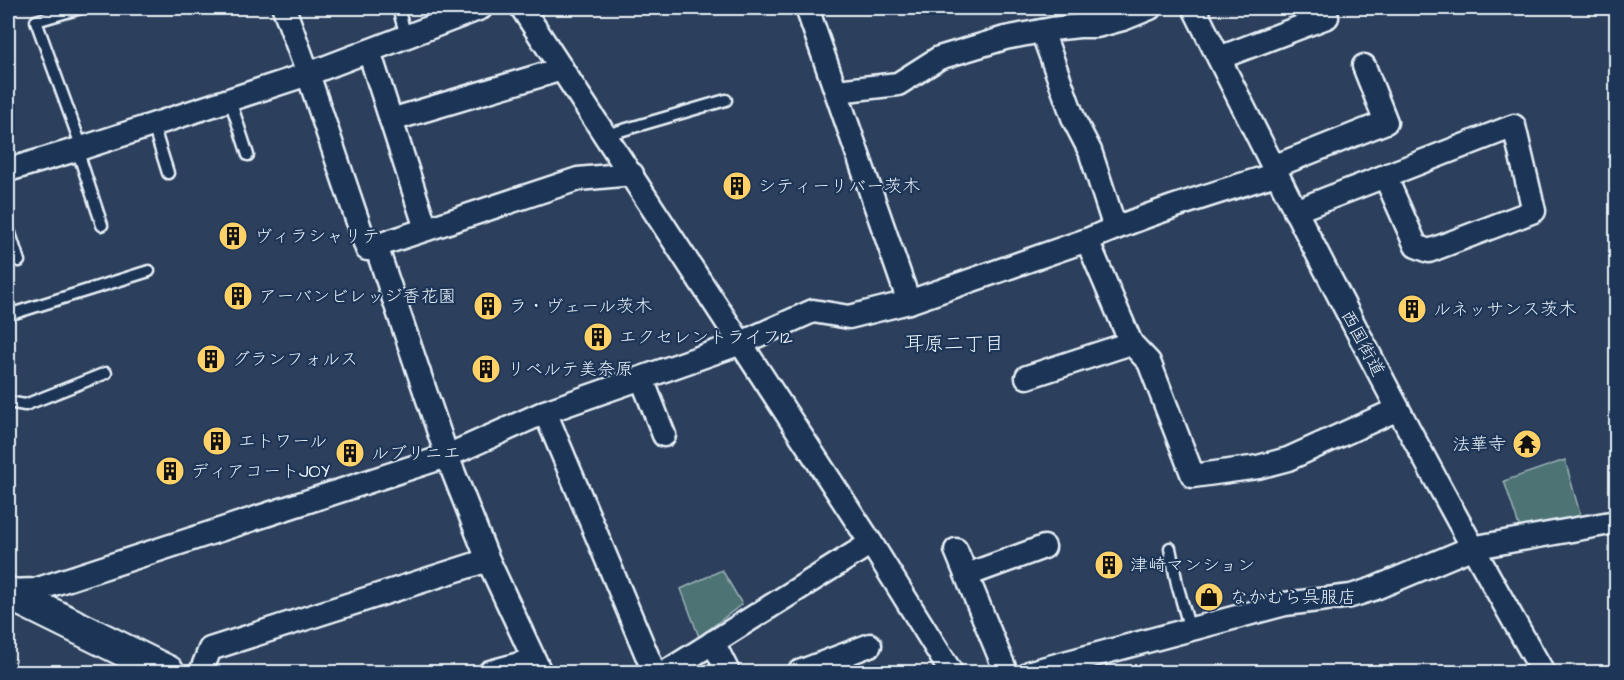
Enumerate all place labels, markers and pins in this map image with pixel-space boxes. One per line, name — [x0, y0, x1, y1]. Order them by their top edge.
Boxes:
building icon: シティーリバー茨木 — [721, 170, 753, 202]
place label: シティーリバー茨木 — [758, 174, 920, 199]
building icon: ヴィラシャリテ — [217, 220, 249, 252]
place label: ヴィラシャリテ — [254, 224, 380, 249]
building icon: アーバンビレッジ香花園 — [222, 280, 254, 312]
place label: アーバンビレッジ香花園 — [259, 284, 456, 309]
building icon: ラ・ヴェール茨木 — [472, 290, 504, 322]
building icon: ルネッサンス茨木 — [1396, 293, 1428, 325]
place label: ラ・ヴェール茨木 — [509, 294, 652, 319]
place label: ルネッサンス茨木 — [1433, 297, 1576, 322]
building icon: エクセレントライフ12 — [582, 321, 614, 353]
place label: エクセレントライフ12 — [619, 325, 794, 350]
building icon: グランフォルス — [195, 343, 227, 375]
place label: グランフォルス — [232, 347, 358, 372]
building icon: リベルテ美奈原 — [470, 353, 502, 385]
place label: リベルテ美奈原 — [507, 357, 633, 382]
building icon: エトワール — [201, 425, 233, 457]
temple icon: 法華寺 — [1511, 428, 1543, 460]
place label: エトワール — [238, 429, 327, 454]
place label: 法華寺 — [1452, 432, 1506, 457]
building icon: ルブリニエ — [334, 437, 366, 469]
place label: ルブリニエ — [371, 441, 461, 466]
building icon: ディアコートJOY — [154, 455, 186, 487]
place label: ディアコートJOY — [191, 459, 331, 484]
building icon: 津崎マンション — [1093, 549, 1125, 581]
place label: 津崎マンション — [1130, 553, 1255, 578]
shop icon: なかむら呉服店 — [1193, 581, 1225, 613]
place label: なかむら呉服店 — [1230, 585, 1356, 610]

